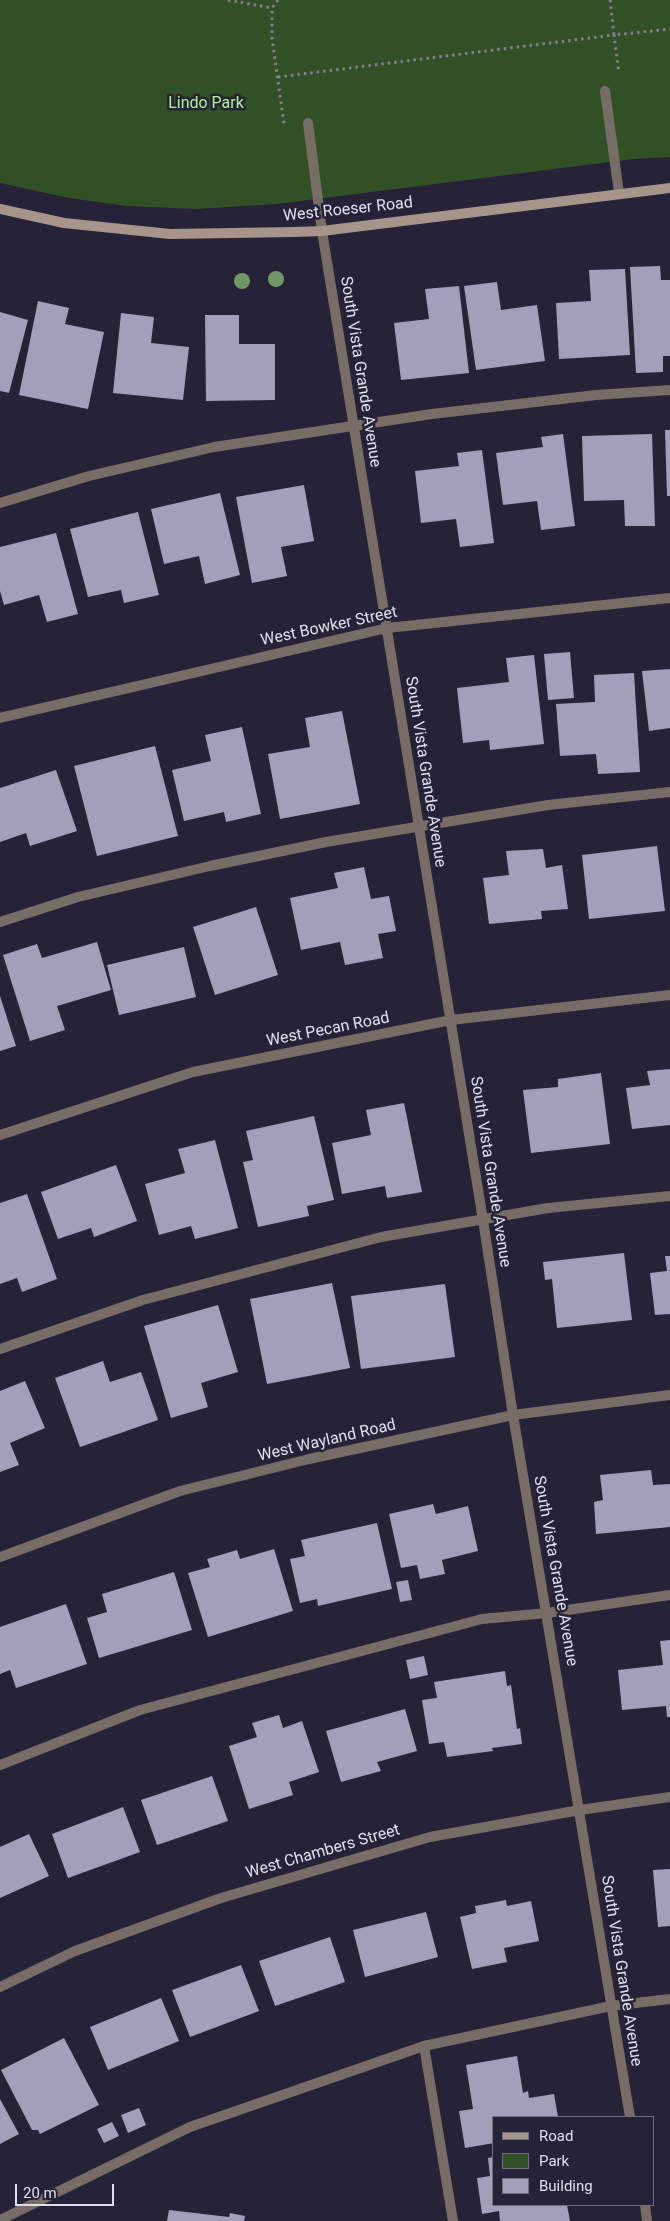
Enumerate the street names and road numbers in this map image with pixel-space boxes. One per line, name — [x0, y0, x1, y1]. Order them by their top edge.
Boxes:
street label: West Roeser Road — [282, 194, 414, 226]
street label: South Vista Grande Avenue — [335, 275, 385, 469]
street label: West Bowker Street — [259, 603, 399, 651]
street label: South Vista Grande Avenue — [400, 675, 450, 869]
street label: West Pecan Road — [265, 1009, 391, 1051]
street label: South Vista Grande Avenue — [465, 1075, 515, 1269]
street label: West Wayland Road — [256, 1416, 398, 1466]
street label: South Vista Grande Avenue — [529, 1474, 581, 1668]
street label: West Chambers Street — [244, 1821, 402, 1883]
street label: South Vista Grande Avenue — [596, 1874, 646, 2068]

